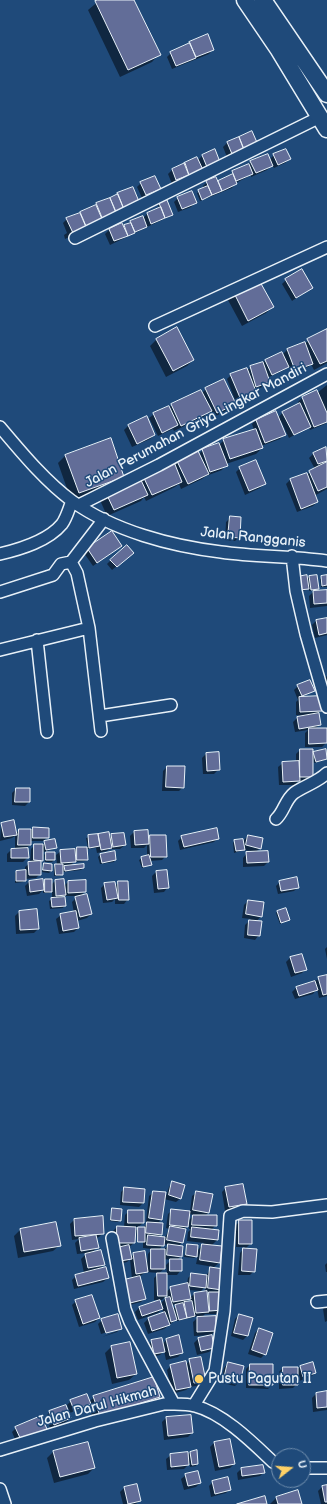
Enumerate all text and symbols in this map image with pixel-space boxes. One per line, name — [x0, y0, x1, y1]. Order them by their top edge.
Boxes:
street label: Jalan Perumahan Griya Lingkar Mandiri — [82, 360, 310, 492]
street label: Jalan Rangganis — [200, 524, 306, 552]
place label: Pustu Pagutan II — [208, 1371, 312, 1387]
marker: Pustu Pagutan II — [193, 1373, 205, 1385]
street label: Jalan Darul Hikmah — [35, 1383, 159, 1431]
north arrow — [271, 1448, 311, 1488]
text: U — [295, 1459, 309, 1470]

